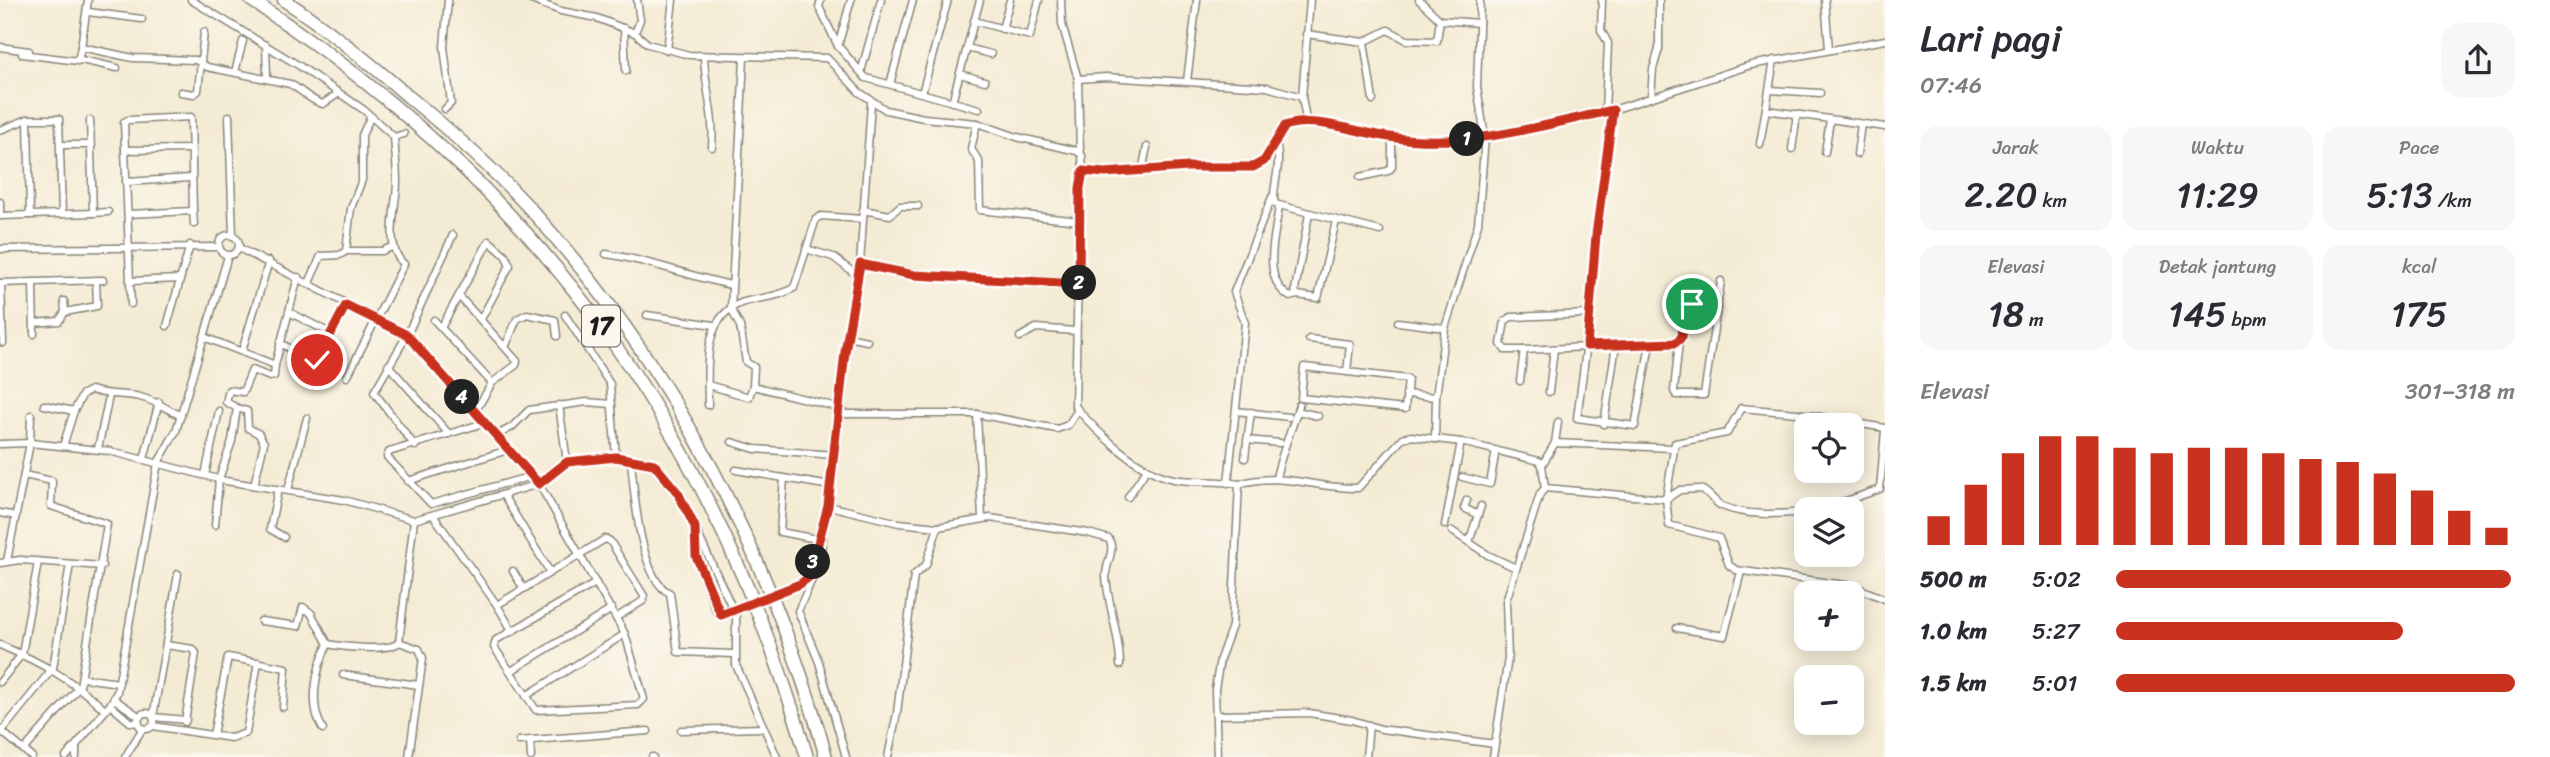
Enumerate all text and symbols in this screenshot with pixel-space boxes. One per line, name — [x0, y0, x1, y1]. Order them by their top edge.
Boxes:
text: Lari pagi — [1920, 5, 2061, 72]
button: share — [2441, 23, 2515, 97]
text: 07:46 — [1920, 65, 1982, 106]
pin: 1 — [1450, 122, 1484, 156]
text: 1 — [1462, 122, 1471, 155]
text: Jarak — [1993, 131, 2039, 164]
text: Waktu — [2191, 131, 2244, 164]
text: Pace — [2399, 131, 2439, 164]
text: 2.20 — [1964, 164, 2038, 226]
text: 11:29 — [2176, 164, 2259, 226]
text: 5:13 — [2367, 164, 2433, 226]
text: km — [2038, 184, 2067, 217]
text: /km — [2433, 184, 2472, 217]
text: Elevasi — [1987, 250, 2044, 283]
text: Detak jantung — [2159, 250, 2276, 283]
text: kcal — [2402, 250, 2436, 283]
pin: 2 — [1062, 266, 1096, 300]
text: 2 — [1073, 266, 1084, 299]
pin — [1662, 274, 1722, 334]
text: 18 — [1988, 283, 2024, 345]
text: 145 — [2168, 283, 2227, 345]
text: 175 — [2391, 283, 2447, 345]
icon: arrive — [1673, 285, 1711, 323]
text: m — [2024, 303, 2044, 336]
text: bpm — [2227, 303, 2267, 336]
road number: 17 — [582, 306, 620, 346]
pin — [287, 330, 347, 390]
icon: check — [298, 341, 336, 379]
text: Elevasi — [1920, 371, 1989, 412]
text: 301–318 m — [2405, 371, 2515, 412]
pin: 4 — [444, 380, 480, 414]
text: 4 — [456, 380, 467, 413]
map controls — [1794, 413, 1864, 735]
button: locate — [1794, 413, 1864, 483]
button: layers — [1794, 497, 1864, 567]
pin: 3 — [796, 544, 830, 580]
text: 3 — [807, 545, 818, 578]
text: 500 m — [1920, 559, 1987, 600]
text: 5:02 — [2032, 559, 2081, 600]
button: + — [1794, 581, 1864, 651]
text: 1.0 km — [1920, 611, 1987, 652]
text: 5:27 — [2032, 611, 2079, 652]
text: 1.5 km — [1920, 663, 1987, 704]
text: 5:01 — [2032, 663, 2077, 704]
button: − — [1794, 665, 1864, 735]

